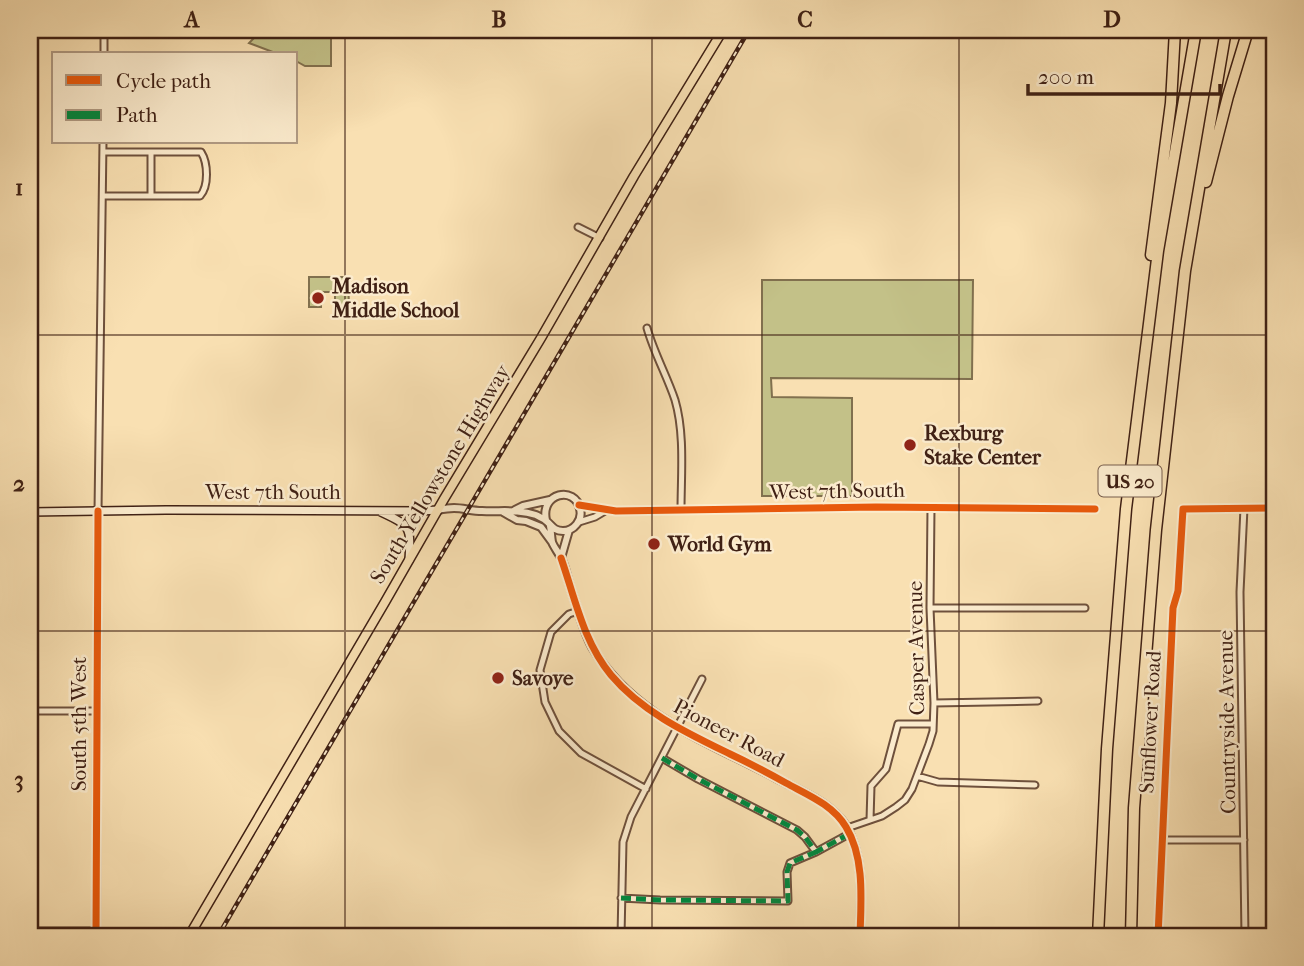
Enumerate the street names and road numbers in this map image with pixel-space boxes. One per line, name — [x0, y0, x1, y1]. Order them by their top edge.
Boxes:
street label: South Yellowstone Highway — [365, 360, 515, 588]
road number: US 20 — [1098, 466, 1162, 496]
street label: West 7th South — [768, 478, 905, 504]
street label: West 7th South — [204, 480, 341, 504]
street label: Casper Avenue — [903, 581, 929, 715]
street label: Countryside Avenue — [1213, 630, 1241, 814]
street label: Sunflower Road — [1134, 649, 1166, 794]
street label: South 5th West — [67, 656, 91, 791]
street label: Pioneer Road — [669, 694, 789, 773]

